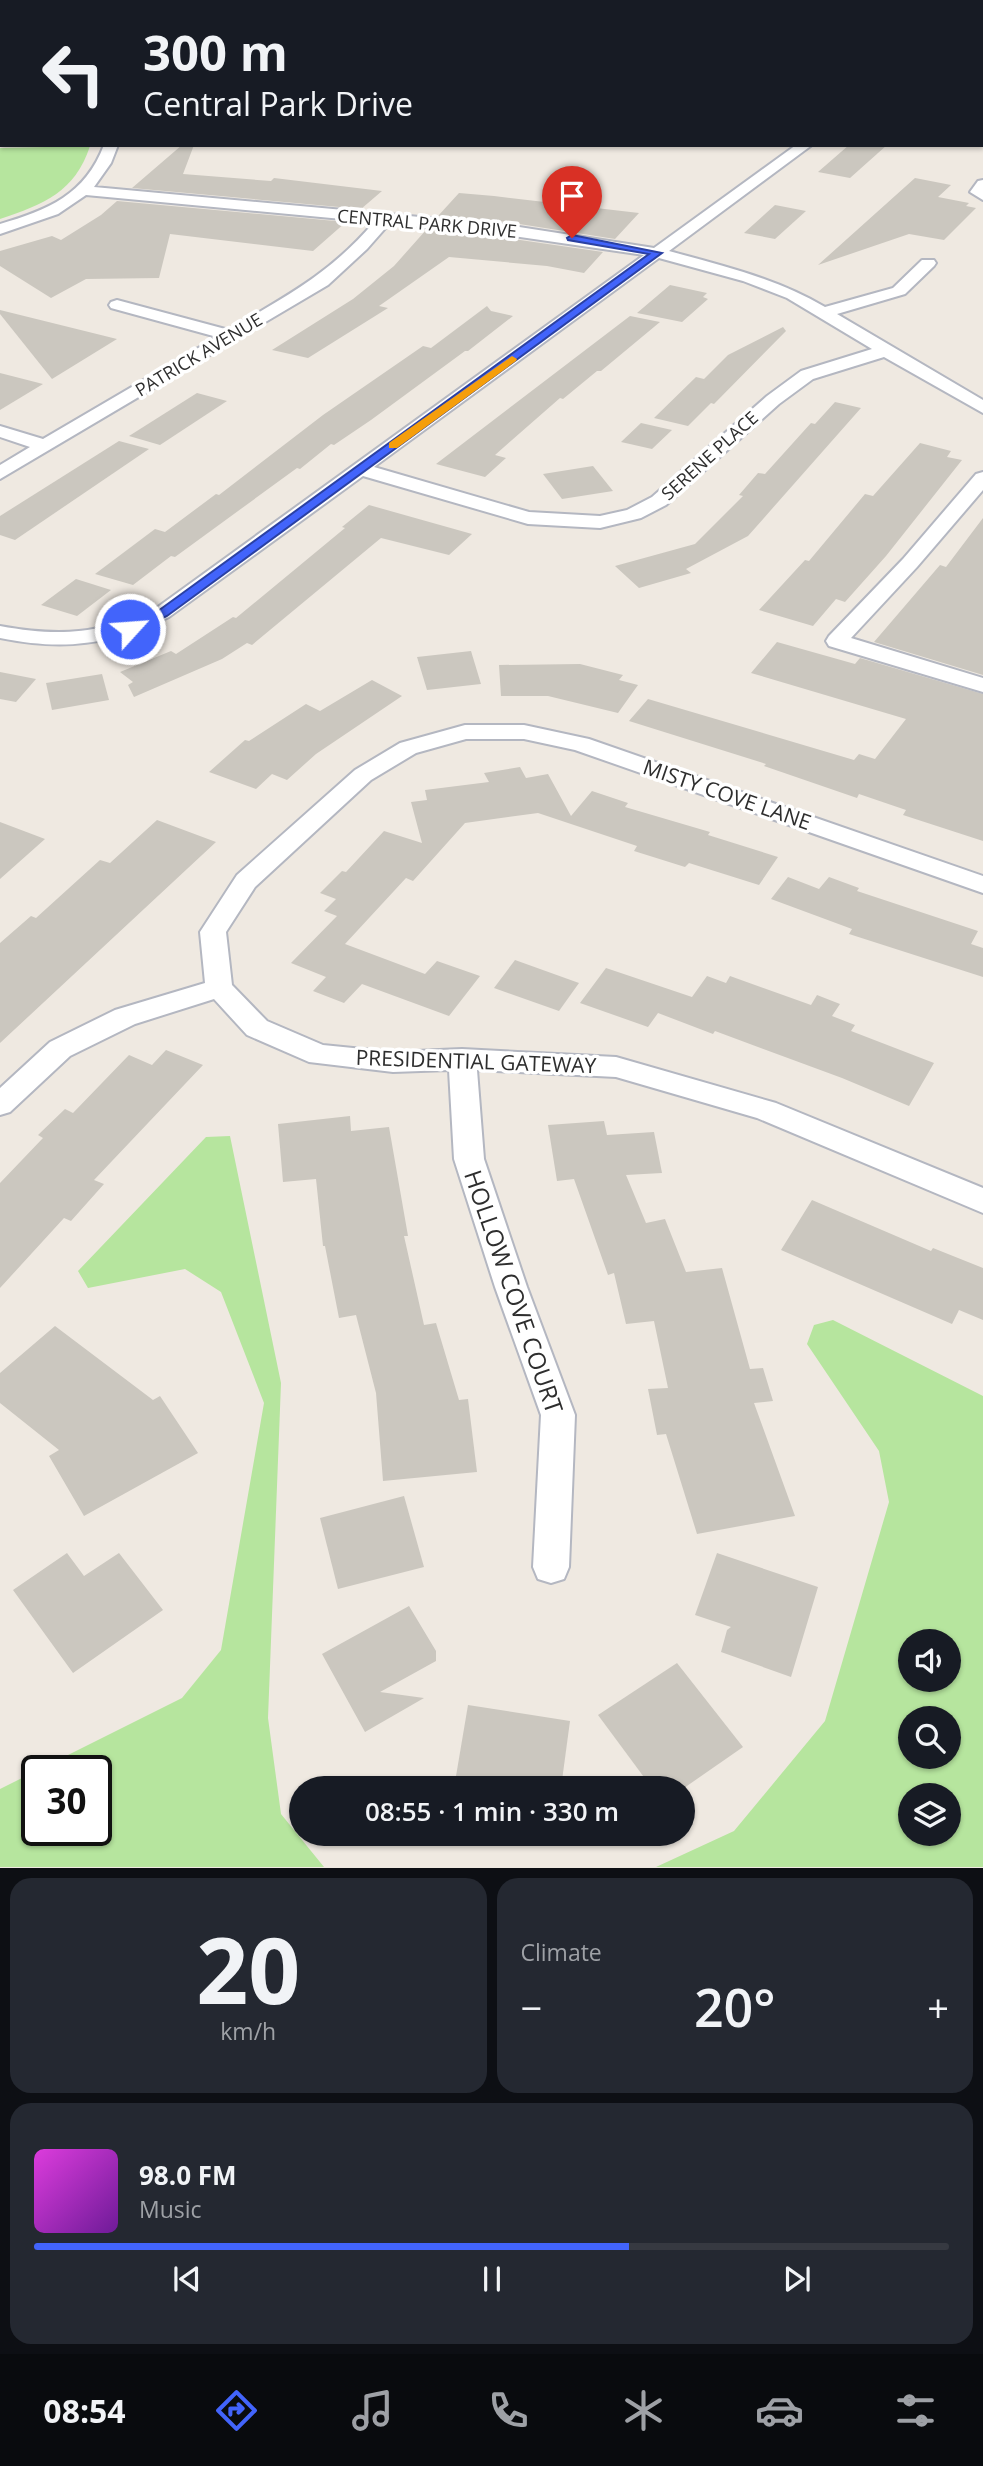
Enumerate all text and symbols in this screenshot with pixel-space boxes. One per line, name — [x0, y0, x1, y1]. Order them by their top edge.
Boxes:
text: 300 m — [143, 19, 288, 85]
icon: left — [28, 28, 119, 119]
text: Central Park Drive — [143, 82, 413, 125]
pin — [542, 166, 602, 238]
icon: arrive — [553, 177, 591, 215]
street label: CENTRAL PARK DRIVE — [336, 203, 518, 243]
street label: PATRICK AVENUE — [131, 307, 266, 402]
street label: SERENE PLACE — [656, 405, 763, 505]
position arrow — [93, 592, 167, 666]
street label: MISTY COVE LANE — [640, 752, 815, 836]
street label: PRESIDENTIAL GATEWAY — [355, 1043, 597, 1079]
street label: HOLLOW COVE COURT — [457, 1165, 572, 1418]
map controls — [898, 1629, 961, 1846]
button: sound — [898, 1629, 961, 1692]
button: search — [898, 1706, 961, 1769]
speed limit sign: 30 — [21, 1755, 112, 1846]
button: layers — [898, 1783, 961, 1846]
text: 08:55 · 1 min · 330 m — [365, 1793, 619, 1829]
text: 20 — [196, 1907, 300, 2031]
text: Climate — [521, 1936, 602, 1968]
text: 20° — [694, 1971, 776, 2042]
text: − — [521, 1981, 542, 2033]
text: + — [927, 1981, 949, 2033]
text: km/h — [220, 2015, 276, 2047]
text: 98.0 FM — [139, 2157, 237, 2193]
text: Music — [139, 2193, 202, 2225]
icon: previous — [168, 2260, 206, 2298]
icon: pause — [473, 2260, 511, 2298]
icon: next — [778, 2260, 816, 2298]
icon: directions — [212, 2386, 261, 2435]
icon: music — [348, 2386, 397, 2435]
icon: phone — [484, 2386, 533, 2435]
icon: climate — [619, 2386, 668, 2435]
icon: car — [755, 2386, 804, 2435]
icon: filters — [891, 2386, 940, 2435]
text: 08:54 — [43, 2389, 126, 2432]

